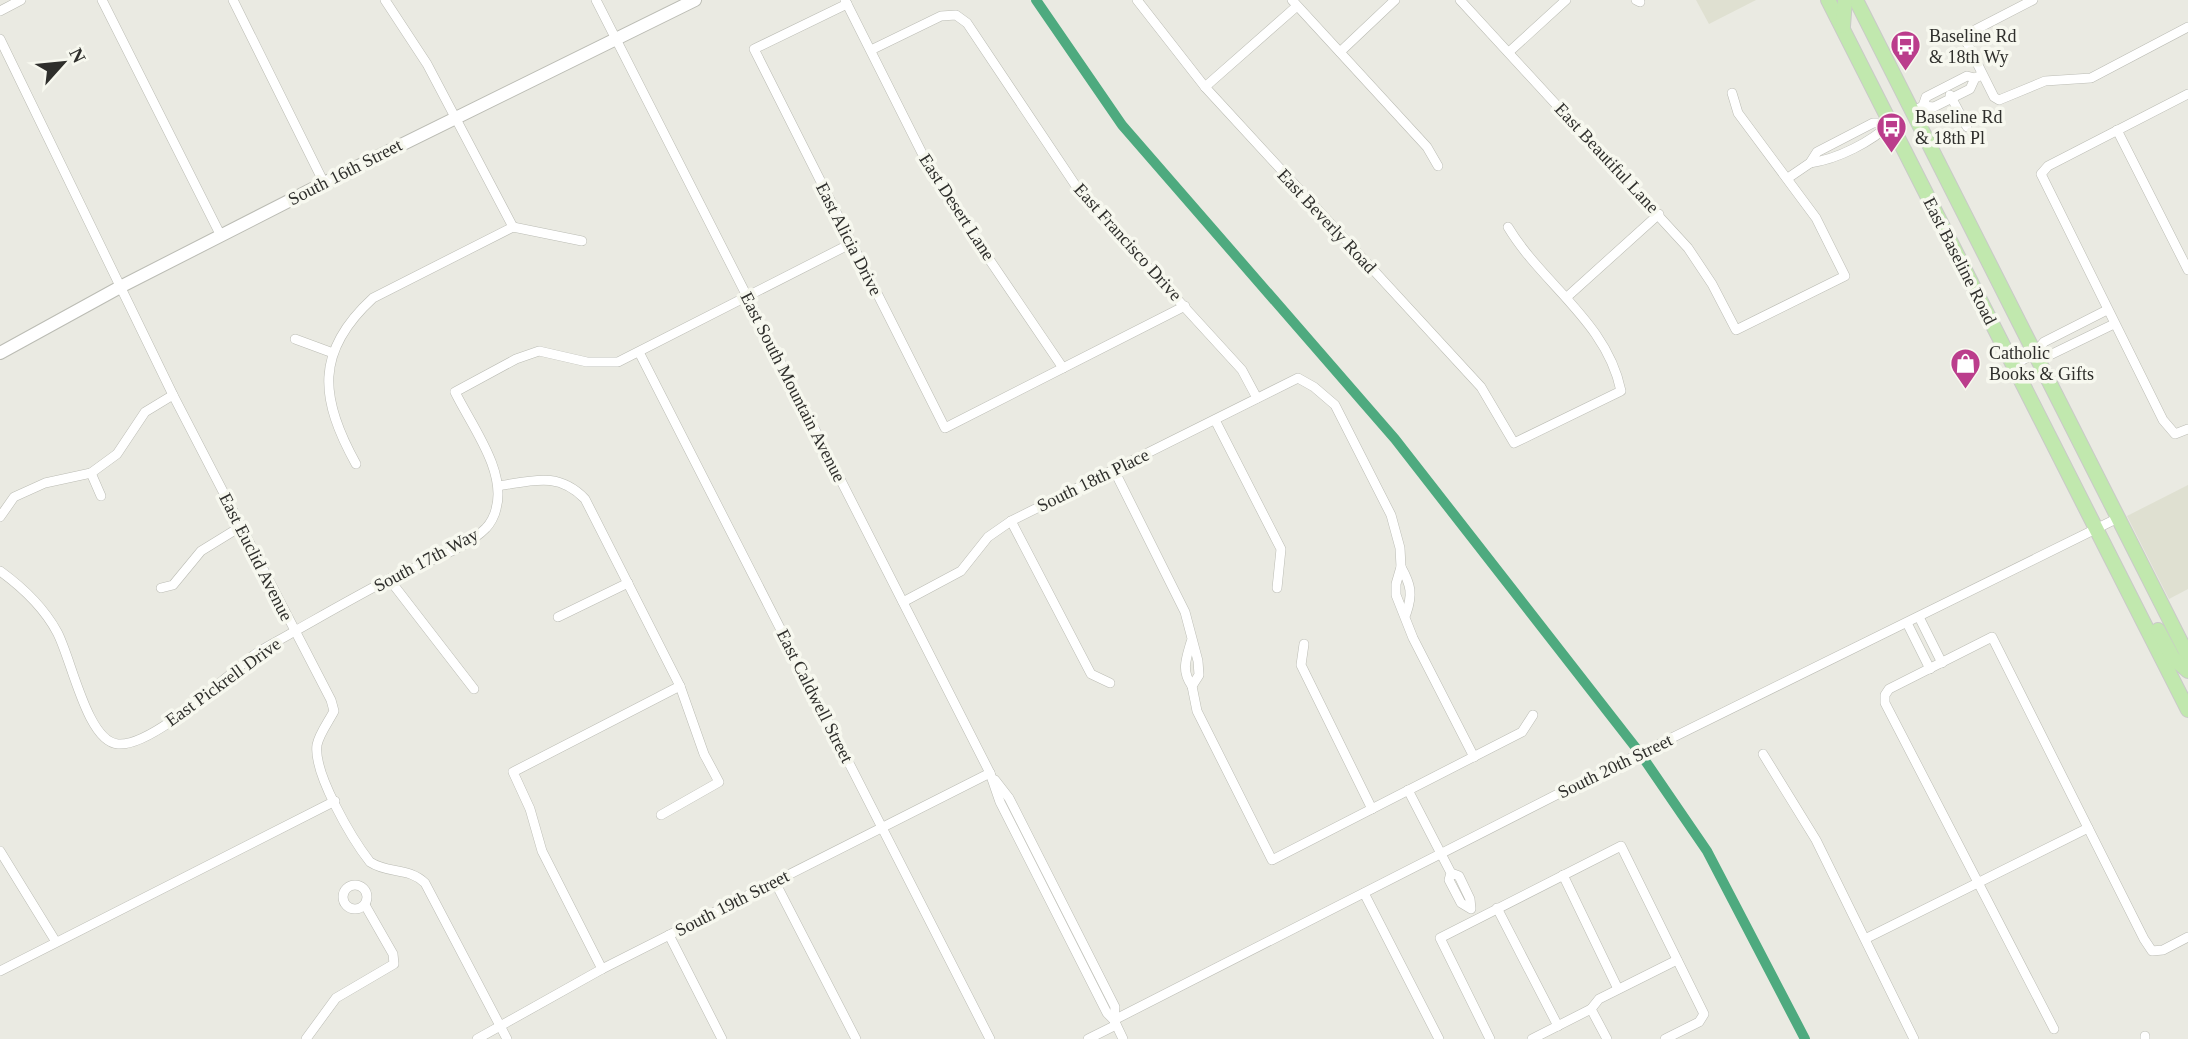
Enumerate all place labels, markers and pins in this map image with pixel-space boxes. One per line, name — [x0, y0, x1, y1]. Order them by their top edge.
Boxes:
place label: Baseline Rd & 18th Wy — [1929, 26, 2017, 67]
bus stop icon: Baseline Rd & 18th Wy — [1889, 29, 1923, 73]
place label: Baseline Rd & 18th Pl — [1915, 107, 2003, 148]
bus stop icon: Baseline Rd & 18th Pl — [1875, 110, 1909, 154]
place label: Catholic Books & Gifts — [1989, 343, 2094, 384]
shop icon: Catholic Books & Gifts — [1949, 346, 1983, 390]

